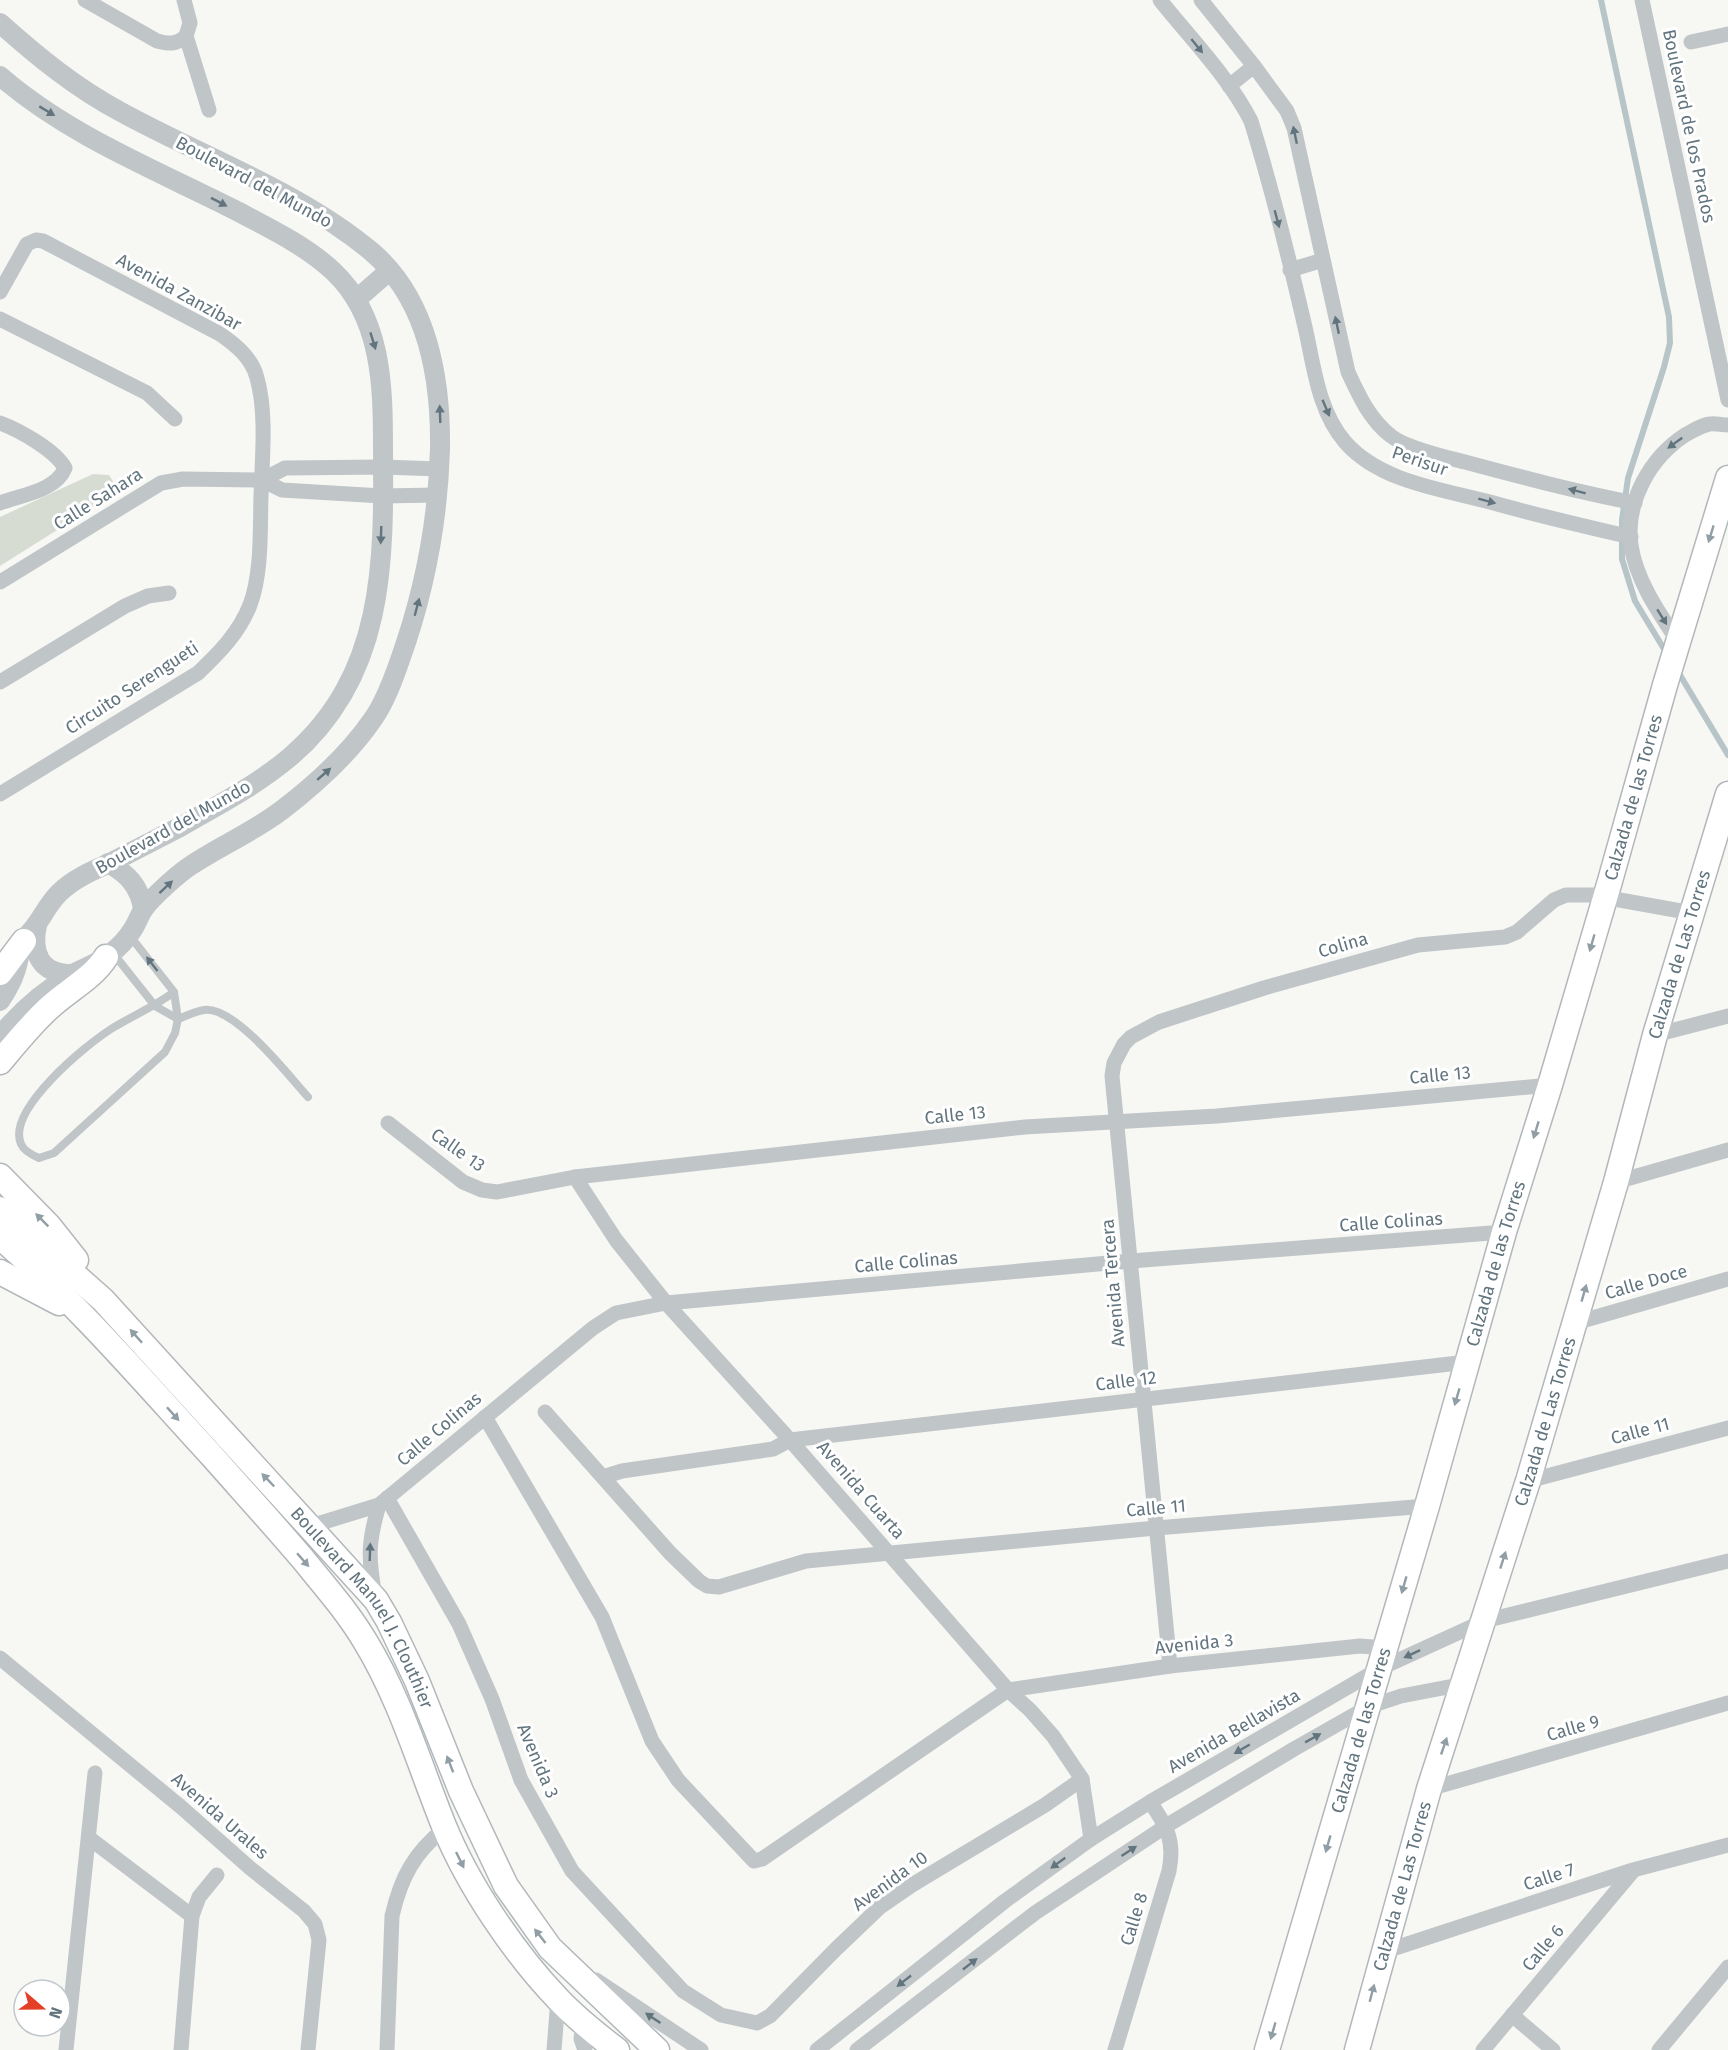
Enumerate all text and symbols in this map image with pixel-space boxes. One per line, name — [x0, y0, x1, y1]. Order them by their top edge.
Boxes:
street label: Boulevard de los Prados — [1658, 27, 1720, 225]
one-way arrow — [1190, 38, 1202, 53]
one-way arrow — [39, 106, 55, 117]
one-way arrow — [1290, 125, 1299, 144]
street label: Boulevard del Mundo — [172, 131, 336, 233]
one-way arrow — [211, 197, 228, 207]
one-way arrow — [1273, 210, 1283, 229]
street label: Avenida Zanzibar — [113, 249, 245, 335]
one-way arrow — [1332, 316, 1341, 335]
one-way arrow — [369, 332, 378, 350]
one-way arrow — [1322, 399, 1331, 417]
one-way arrow — [435, 404, 444, 423]
one-way arrow — [1667, 437, 1683, 449]
street label: Perisur — [1389, 441, 1451, 481]
street label: Calle Sahara — [50, 463, 146, 535]
one-way arrow — [1568, 485, 1587, 495]
one-way arrow — [1477, 497, 1496, 507]
one-way arrow — [1706, 525, 1715, 543]
one-way arrow — [376, 526, 386, 545]
one-way arrow — [413, 598, 423, 616]
one-way arrow — [1656, 609, 1667, 625]
street label: Circuito Serengueti — [61, 637, 203, 739]
street label: Calzada de las Torres — [1600, 712, 1667, 883]
one-way arrow — [316, 768, 331, 781]
street label: Boulevard del Mundo — [92, 775, 254, 879]
street label: Calzada de Las Torres — [1643, 868, 1715, 1042]
one-way arrow — [158, 881, 173, 894]
street label: Colina — [1315, 927, 1371, 963]
one-way arrow — [1587, 934, 1596, 952]
one-way arrow — [146, 956, 158, 971]
street label: Calle 13 — [1408, 1061, 1472, 1089]
street label: Calle 13 — [923, 1101, 987, 1129]
one-way arrow — [1531, 1121, 1540, 1139]
street label: Calle 13 — [427, 1123, 489, 1177]
street label: Calzada de las Torres — [1461, 1178, 1530, 1349]
street label: Calle Colinas — [1339, 1207, 1443, 1237]
one-way arrow — [36, 1213, 50, 1227]
street label: Avenida Tercera — [1096, 1218, 1130, 1348]
street label: Calle Colinas — [853, 1247, 959, 1277]
street label: Calle Doce — [1602, 1260, 1690, 1304]
one-way arrow — [1580, 1284, 1589, 1302]
one-way arrow — [130, 1329, 143, 1344]
street label: Calzada de Las Torres — [1510, 1335, 1581, 1509]
street label: Calle 12 — [1094, 1366, 1158, 1396]
street label: Calle Colinas — [392, 1387, 486, 1471]
one-way arrow — [1452, 1388, 1461, 1406]
one-way arrow — [166, 1406, 179, 1421]
street label: Calle 11 — [1608, 1413, 1672, 1449]
street label: Avenida Cuarta — [812, 1436, 910, 1544]
one-way arrow — [261, 1473, 275, 1487]
street label: Calle 11 — [1125, 1494, 1187, 1522]
street label: Boulevard Manuel J. Clouthier — [286, 1502, 438, 1712]
one-way arrow — [365, 1542, 375, 1561]
one-way arrow — [1499, 1551, 1508, 1569]
one-way arrow — [296, 1552, 309, 1567]
one-way arrow — [1399, 1576, 1408, 1594]
street label: Avenida 3 — [1154, 1629, 1234, 1659]
street label: Calzada de las Torres — [1326, 1645, 1396, 1816]
one-way arrow — [1403, 1649, 1420, 1658]
street label: Avenida Bellavista — [1164, 1684, 1304, 1778]
street label: Calle 9 — [1544, 1710, 1602, 1746]
street label: Avenida 3 — [512, 1720, 564, 1802]
one-way arrow — [1305, 1733, 1322, 1743]
one-way arrow — [1439, 1737, 1449, 1755]
one-way arrow — [1233, 1744, 1250, 1754]
one-way arrow — [445, 1755, 454, 1773]
street label: Avenida Urales — [167, 1768, 273, 1864]
street label: Calzada de Las Torres — [1368, 1799, 1436, 1973]
one-way arrow — [1323, 1835, 1332, 1853]
one-way arrow — [1120, 1845, 1137, 1856]
street label: Avenida 10 — [848, 1846, 932, 1916]
one-way arrow — [456, 1852, 465, 1869]
one-way arrow — [1051, 1857, 1067, 1869]
street label: Calle 7 — [1521, 1858, 1577, 1896]
street label: Calle 8 — [1116, 1890, 1153, 1948]
street label: Calle 6 — [1517, 1920, 1569, 1976]
one-way arrow — [535, 1928, 547, 1943]
one-way arrow — [962, 1957, 978, 1970]
one-way arrow — [896, 1975, 911, 1987]
north arrow — [12, 1978, 72, 2038]
one-way arrow — [1368, 1984, 1377, 2002]
text: N — [45, 2005, 66, 2021]
one-way arrow — [644, 2012, 661, 2023]
one-way arrow — [1268, 2022, 1277, 2040]

